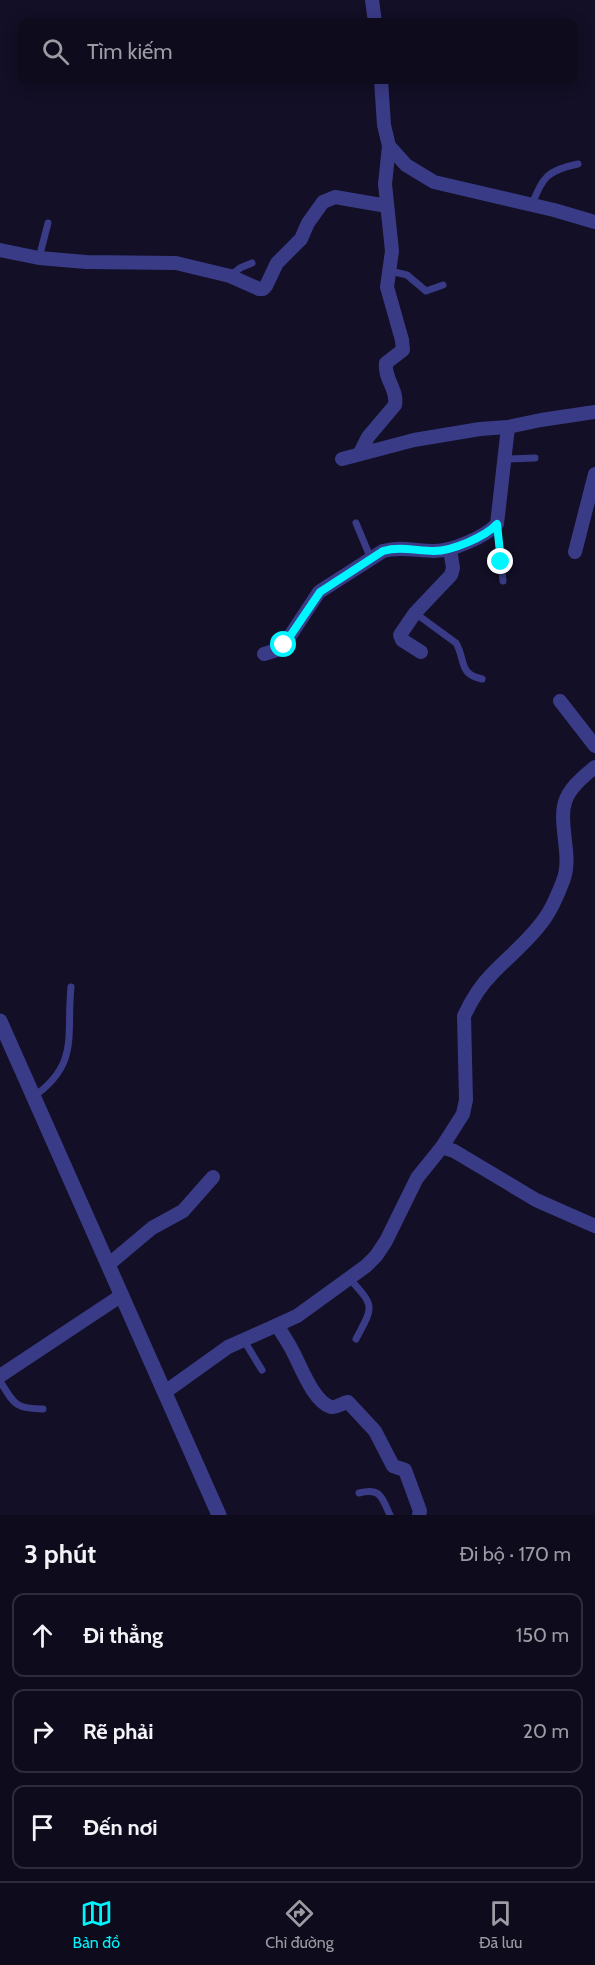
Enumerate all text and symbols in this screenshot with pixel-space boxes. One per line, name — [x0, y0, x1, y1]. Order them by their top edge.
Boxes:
search box — [18, 18, 577, 84]
icon: search — [39, 35, 72, 68]
text: Tìm kiếm — [87, 38, 173, 65]
route end — [487, 548, 513, 574]
route start — [270, 631, 296, 657]
text: 3 phút — [24, 1538, 96, 1570]
text: Đi bộ · 170 m — [459, 1542, 571, 1566]
icon: ahead — [26, 1619, 59, 1652]
text: Đi thẳng — [83, 1622, 163, 1649]
text: 150 m — [516, 1623, 569, 1647]
icon: right — [26, 1715, 59, 1748]
text: Rẽ phải — [83, 1718, 154, 1745]
text: 20 m — [523, 1719, 569, 1743]
icon: arrive — [26, 1811, 59, 1844]
text: Đến nơi — [83, 1814, 157, 1841]
tab: Bản đồ — [73, 1897, 120, 1952]
tab: Chỉ đường — [265, 1897, 334, 1952]
tab: Đã lưu — [479, 1897, 522, 1952]

